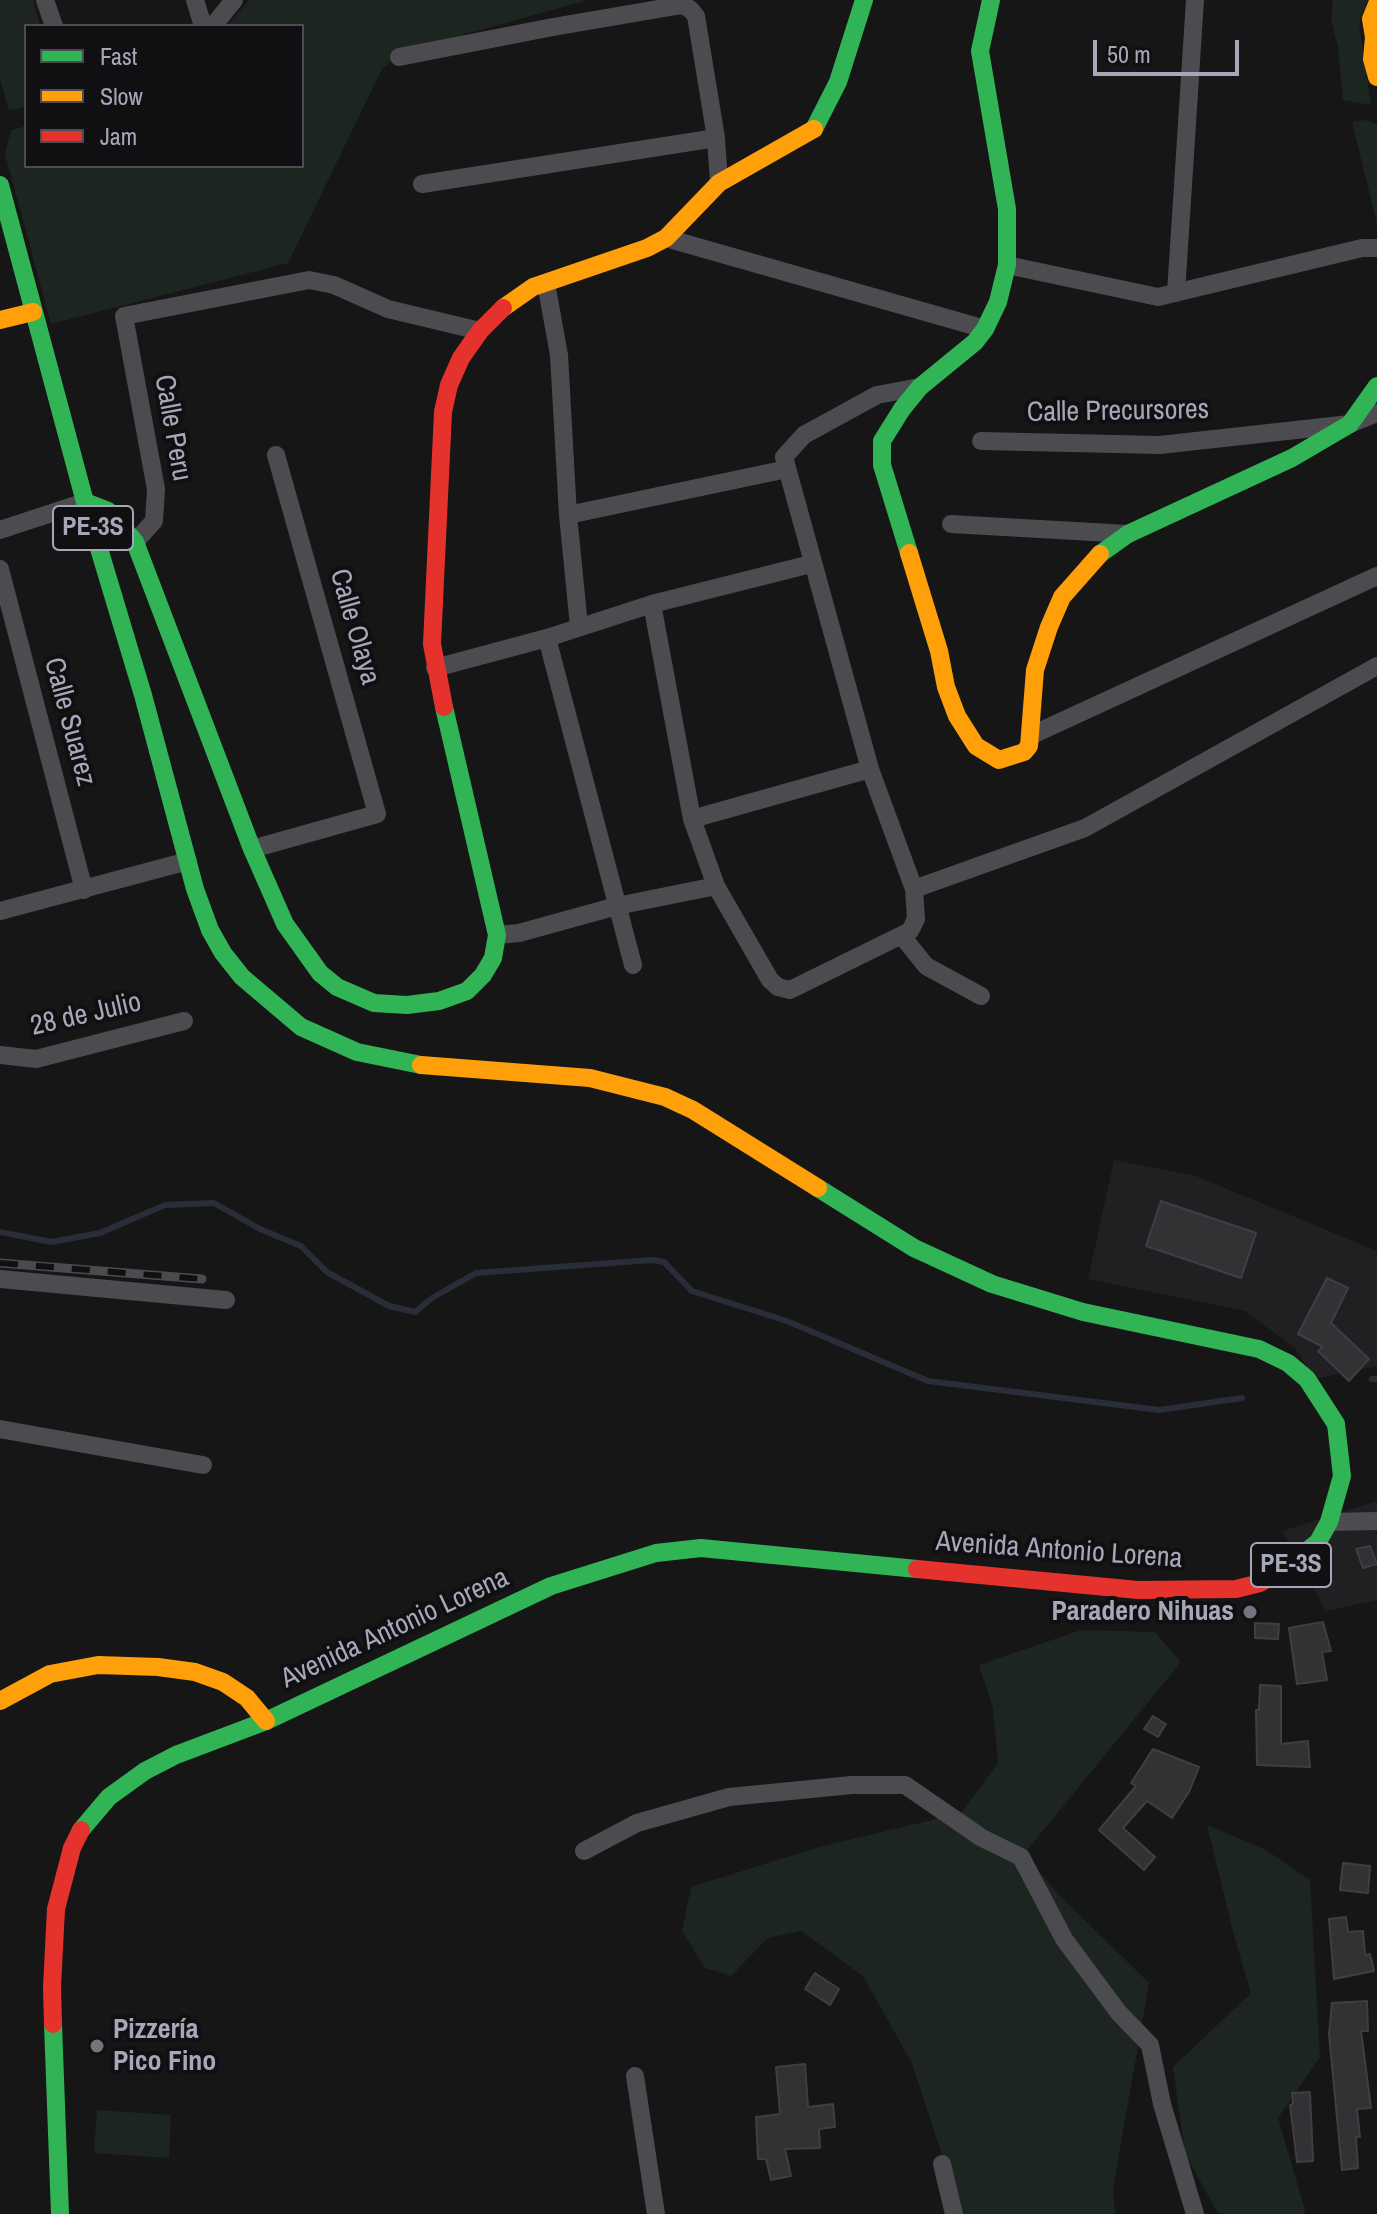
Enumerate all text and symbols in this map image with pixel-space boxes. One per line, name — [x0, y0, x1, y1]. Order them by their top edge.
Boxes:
legend — [24, 24, 304, 168]
scale bar — [1097, 24, 1243, 74]
text: 50 m — [1107, 38, 1151, 70]
text: Fast — [100, 40, 137, 72]
text: Slow — [100, 80, 143, 112]
text: Jam — [100, 120, 137, 152]
street label: Calle Peru — [146, 372, 198, 484]
street label: Calle Precursores — [1026, 394, 1210, 430]
road number: PE-3S — [53, 506, 133, 550]
street label: Calle Olaya — [321, 565, 387, 689]
street label: Calle Suarez — [36, 654, 102, 790]
street label: 28 de Julio — [27, 986, 145, 1044]
street label: Avenida Antonio Lorena — [934, 1526, 1184, 1576]
road number: PE-3S — [1251, 1543, 1331, 1587]
street label: Avenida Antonio Lorena — [276, 1562, 514, 1696]
place label: Paradero Nihuas — [1052, 1595, 1234, 1629]
marker: Paradero Nihuas — [1241, 1603, 1259, 1621]
place label: Pizzería Pico Fino — [113, 2013, 216, 2079]
marker: Pizzería Pico Fino — [88, 2037, 106, 2055]

